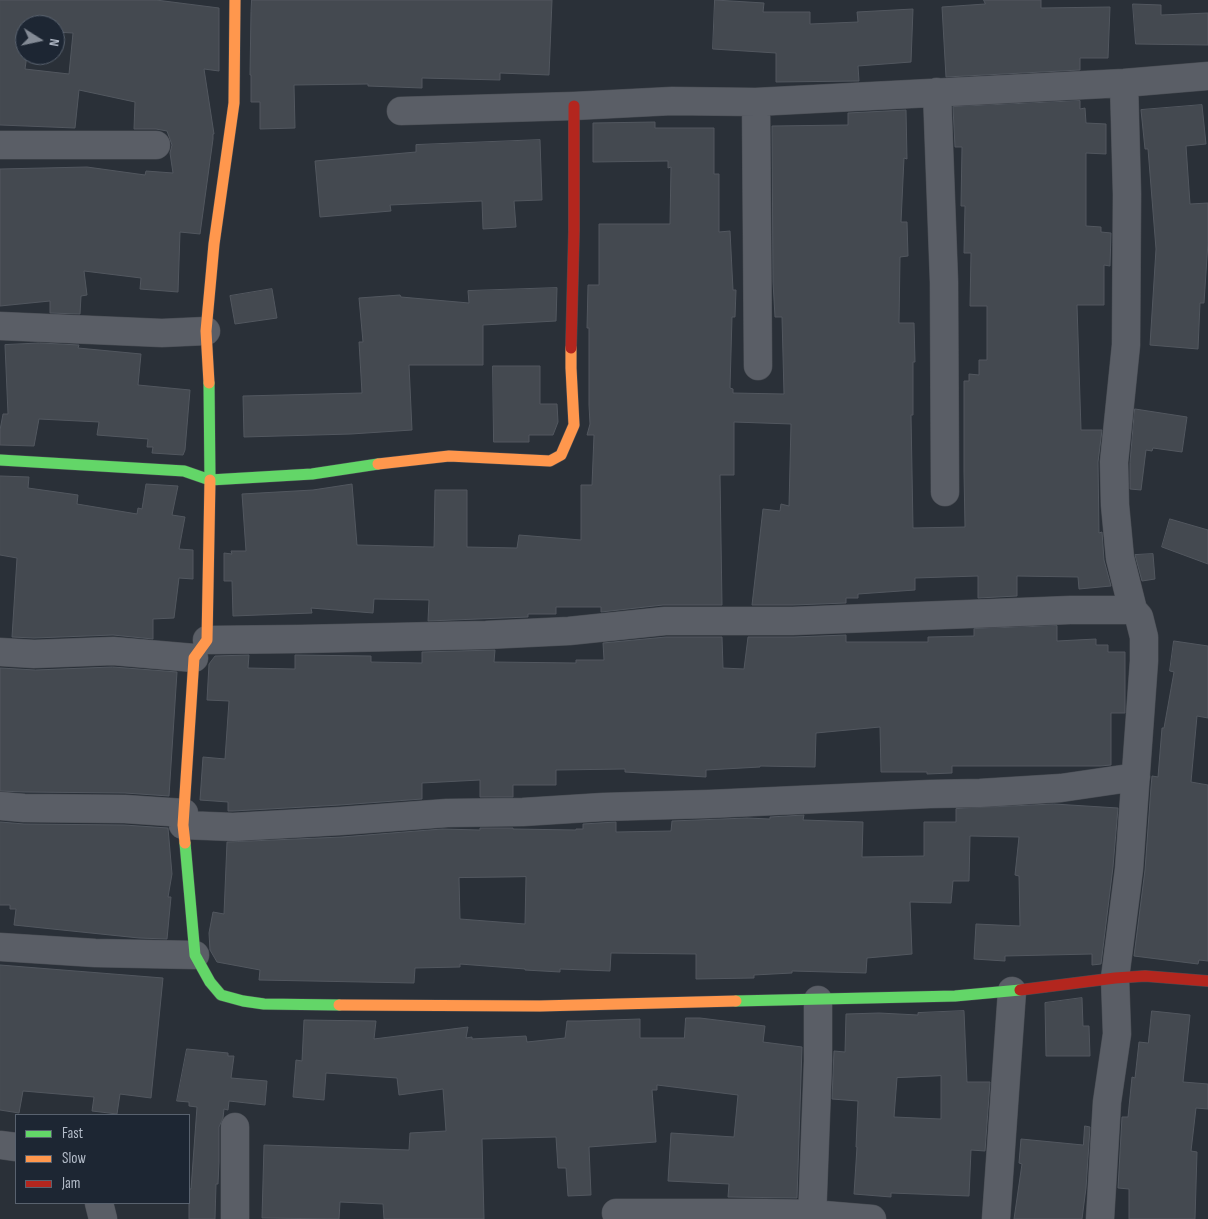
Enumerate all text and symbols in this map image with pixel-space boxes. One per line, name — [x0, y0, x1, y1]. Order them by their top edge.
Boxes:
north arrow — [15, 15, 65, 65]
text: N — [45, 37, 63, 48]
legend — [15, 1114, 190, 1204]
text: Fast — [62, 1124, 83, 1143]
text: Slow — [62, 1149, 86, 1168]
text: Jam — [62, 1174, 80, 1193]

